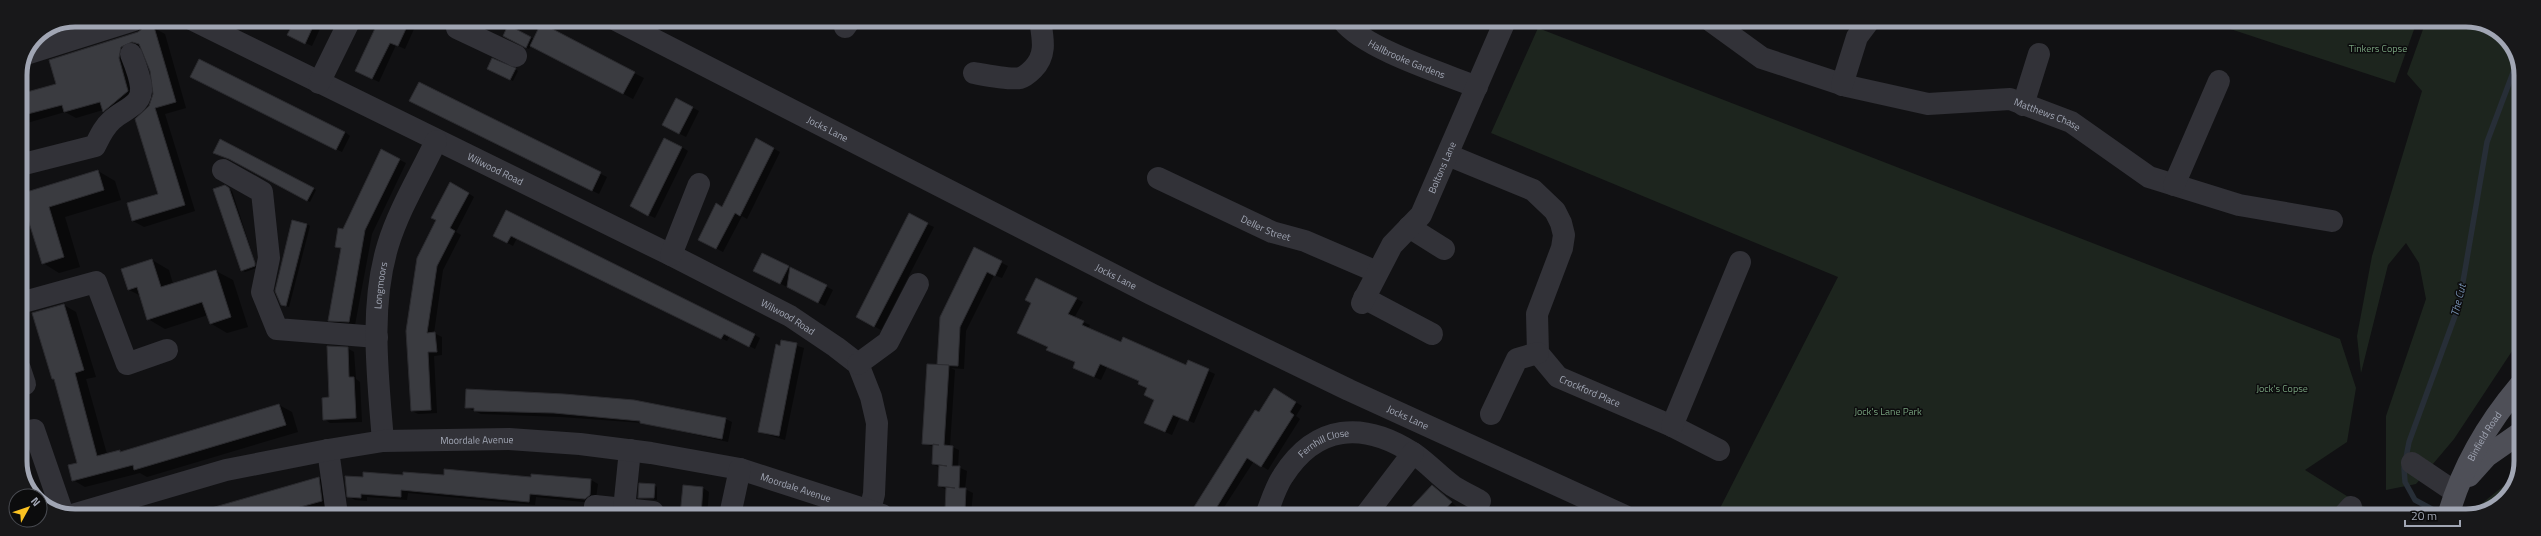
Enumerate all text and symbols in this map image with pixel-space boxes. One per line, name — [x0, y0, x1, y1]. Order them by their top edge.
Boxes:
street label: Hallbrooke Gardens — [1365, 36, 1448, 83]
park label: Tinkers Copse — [2349, 41, 2407, 56]
street label: Matthews Chase — [2012, 94, 2084, 135]
street label: Jocks Lane — [804, 112, 851, 146]
street label: Boltons Lane — [1424, 139, 1460, 196]
street label: Wilwood Road — [465, 149, 526, 189]
street label: Deller Street — [1238, 211, 1293, 245]
street label: Longmoors — [370, 260, 391, 310]
street label: Jocks Lane — [1093, 260, 1139, 293]
water label: The Cut — [2446, 281, 2470, 318]
street label: Wilwood Road — [758, 295, 818, 339]
street label: Crockford Place — [1557, 371, 1623, 411]
park label: Jock's Copse — [2256, 381, 2308, 396]
street label: Jocks Lane — [1384, 401, 1431, 433]
park label: Jock's Lane Park — [1854, 404, 1922, 419]
street label: Binfield Road — [2464, 408, 2505, 464]
street label: Fernhill Close — [1294, 425, 1350, 461]
street label: Moordale Avenue — [440, 432, 514, 448]
street label: Moordale Avenue — [758, 469, 833, 506]
north arrow — [8, 488, 48, 528]
text: N — [27, 494, 44, 510]
scale bar — [2405, 502, 2460, 528]
text: 20 m — [2411, 506, 2437, 525]

